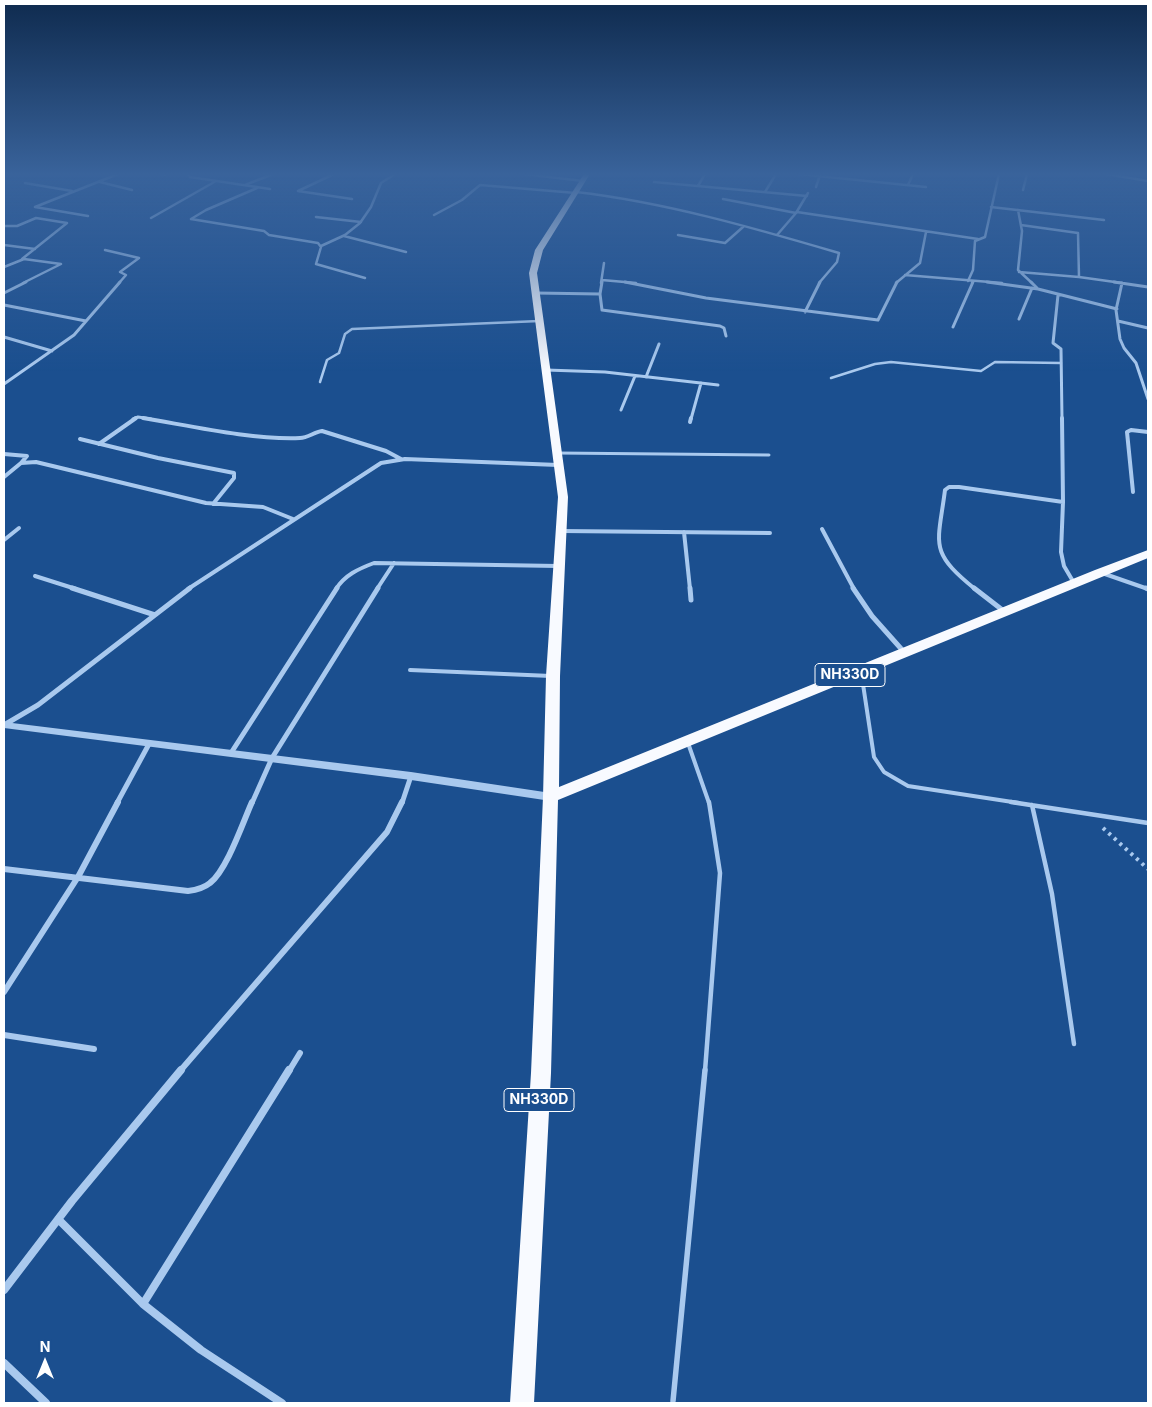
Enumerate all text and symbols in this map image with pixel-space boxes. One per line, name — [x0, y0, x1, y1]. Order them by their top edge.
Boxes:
road number: NH330D — [815, 664, 885, 686]
road number: NH330D — [504, 1088, 574, 1112]
north arrow — [20, 1337, 70, 1387]
text: N — [40, 1338, 50, 1355]

